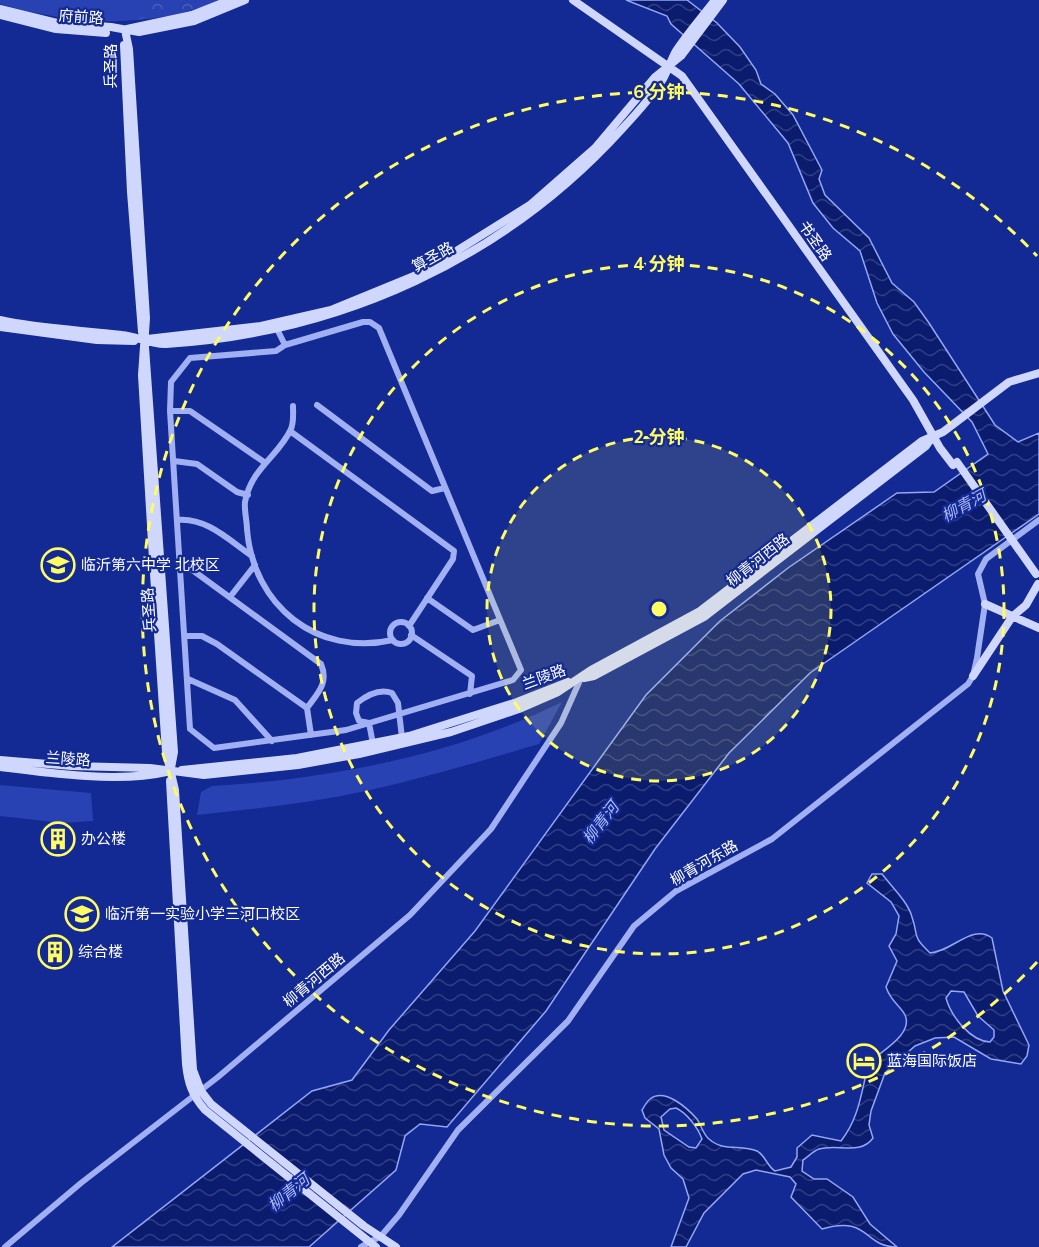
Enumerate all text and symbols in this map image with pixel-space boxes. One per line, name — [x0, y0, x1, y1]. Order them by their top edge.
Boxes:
street label: 府前路 — [58, 5, 104, 29]
street label: 兵圣路 — [101, 43, 121, 89]
text: 6 分钟 — [633, 80, 685, 104]
street label: 书圣路 — [794, 217, 836, 265]
street label: 算圣路 — [408, 237, 458, 277]
text: 4 分钟 — [633, 252, 685, 276]
text: 2 分钟 — [633, 425, 685, 449]
water label: 柳青河 — [938, 483, 993, 527]
street label: 柳青河西路 — [722, 529, 794, 591]
school or university icon: 临沂第六中学 北校区 — [40, 547, 76, 583]
place label: 临沂第六中学 北校区 — [81, 555, 220, 575]
street label: 兵圣路 — [137, 587, 161, 633]
centre of rings — [649, 599, 669, 619]
street label: 兰陵路 — [519, 660, 569, 694]
street label: 兰陵路 — [45, 747, 91, 771]
water label: 柳青河 — [578, 795, 626, 849]
building icon: 办公楼 — [40, 821, 76, 857]
place label: 办公楼 — [81, 829, 126, 849]
street label: 柳青河东路 — [667, 836, 741, 890]
school or university icon: 临沂第一实验小学三河口校区 — [64, 896, 100, 932]
place label: 临沂第一实验小学三河口校区 — [105, 904, 300, 924]
building icon: 综合楼 — [37, 934, 73, 970]
place label: 综合楼 — [78, 942, 123, 962]
street label: 柳青河西路 — [279, 948, 349, 1012]
hotel icon: 蓝海国际饭店 — [846, 1043, 882, 1079]
place label: 蓝海国际饭店 — [887, 1051, 977, 1071]
water label: 柳青河 — [263, 1167, 317, 1217]

